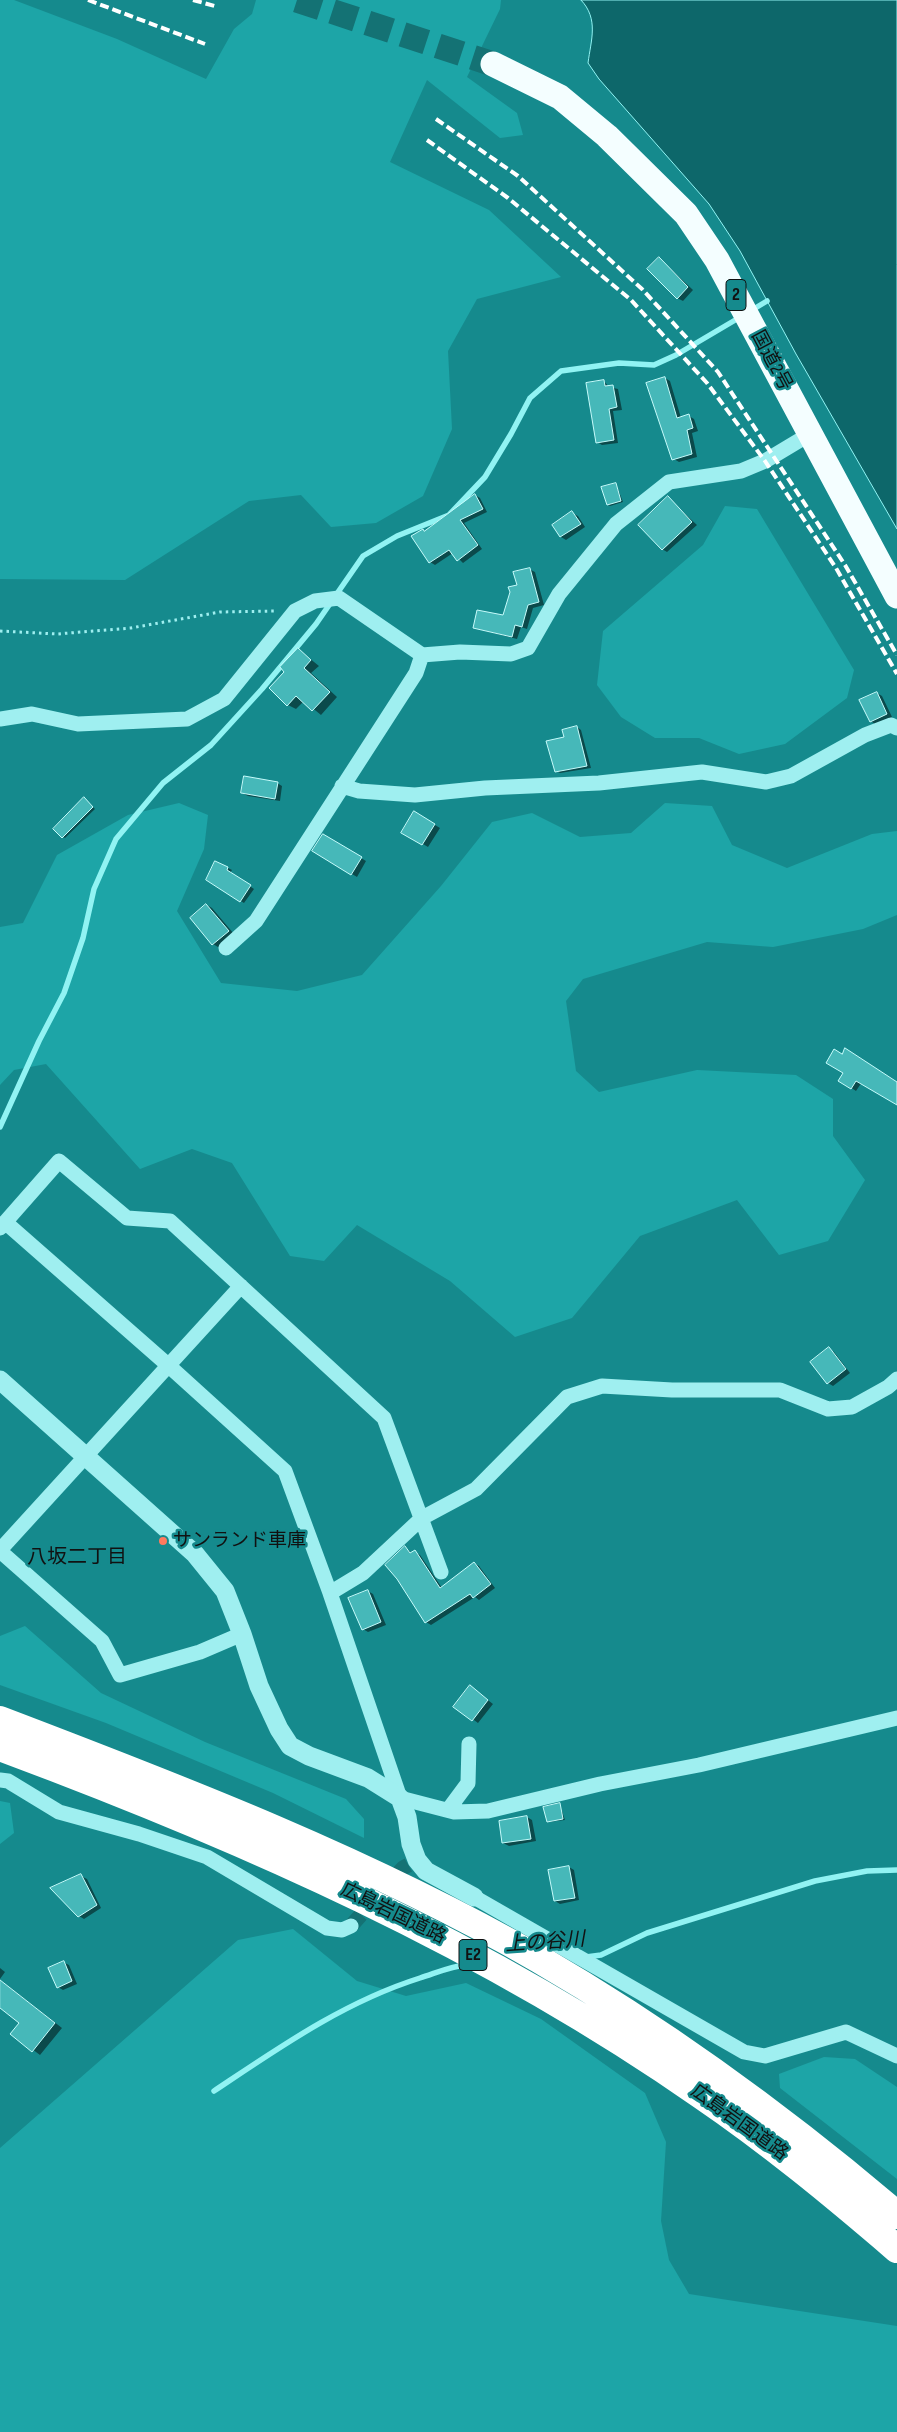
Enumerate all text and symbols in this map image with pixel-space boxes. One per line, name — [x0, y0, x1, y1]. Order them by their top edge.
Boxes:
road number: 2 — [726, 280, 746, 310]
street label: 国道2号 — [746, 327, 796, 395]
place label: サンランド車庫 — [173, 1530, 306, 1552]
marker: サンランド車庫 — [157, 1535, 169, 1547]
district label: 八坂二丁目 — [27, 1546, 127, 1570]
street label: 広島岩国道路 — [337, 1879, 449, 1949]
water label: 上の谷川 — [504, 1928, 586, 1958]
road number: E2 — [459, 1940, 487, 1970]
street label: 広島岩国道路 — [686, 2080, 792, 2166]

